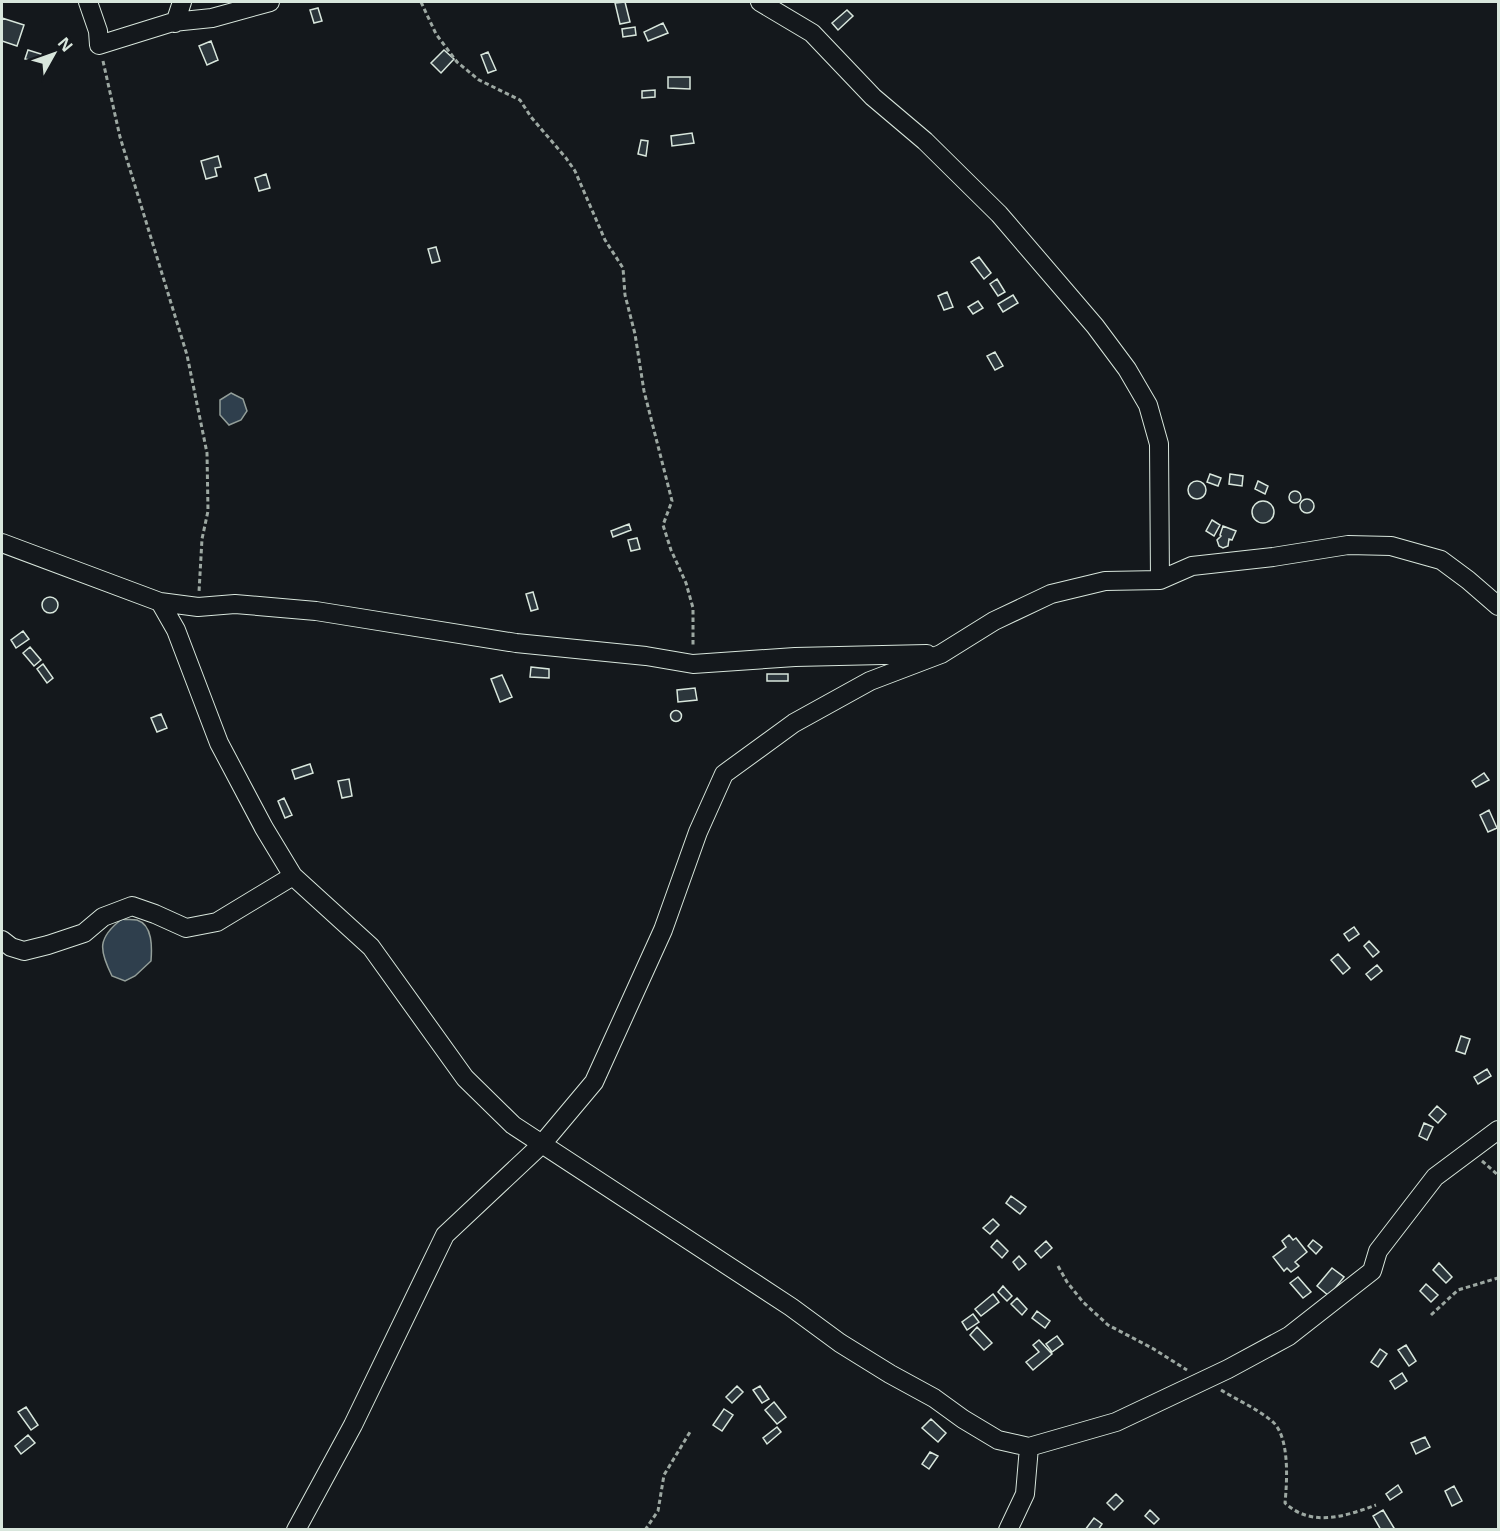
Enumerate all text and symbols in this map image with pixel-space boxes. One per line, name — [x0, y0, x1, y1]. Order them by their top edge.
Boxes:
north arrow — [24, 24, 84, 84]
text: N — [53, 32, 78, 56]

